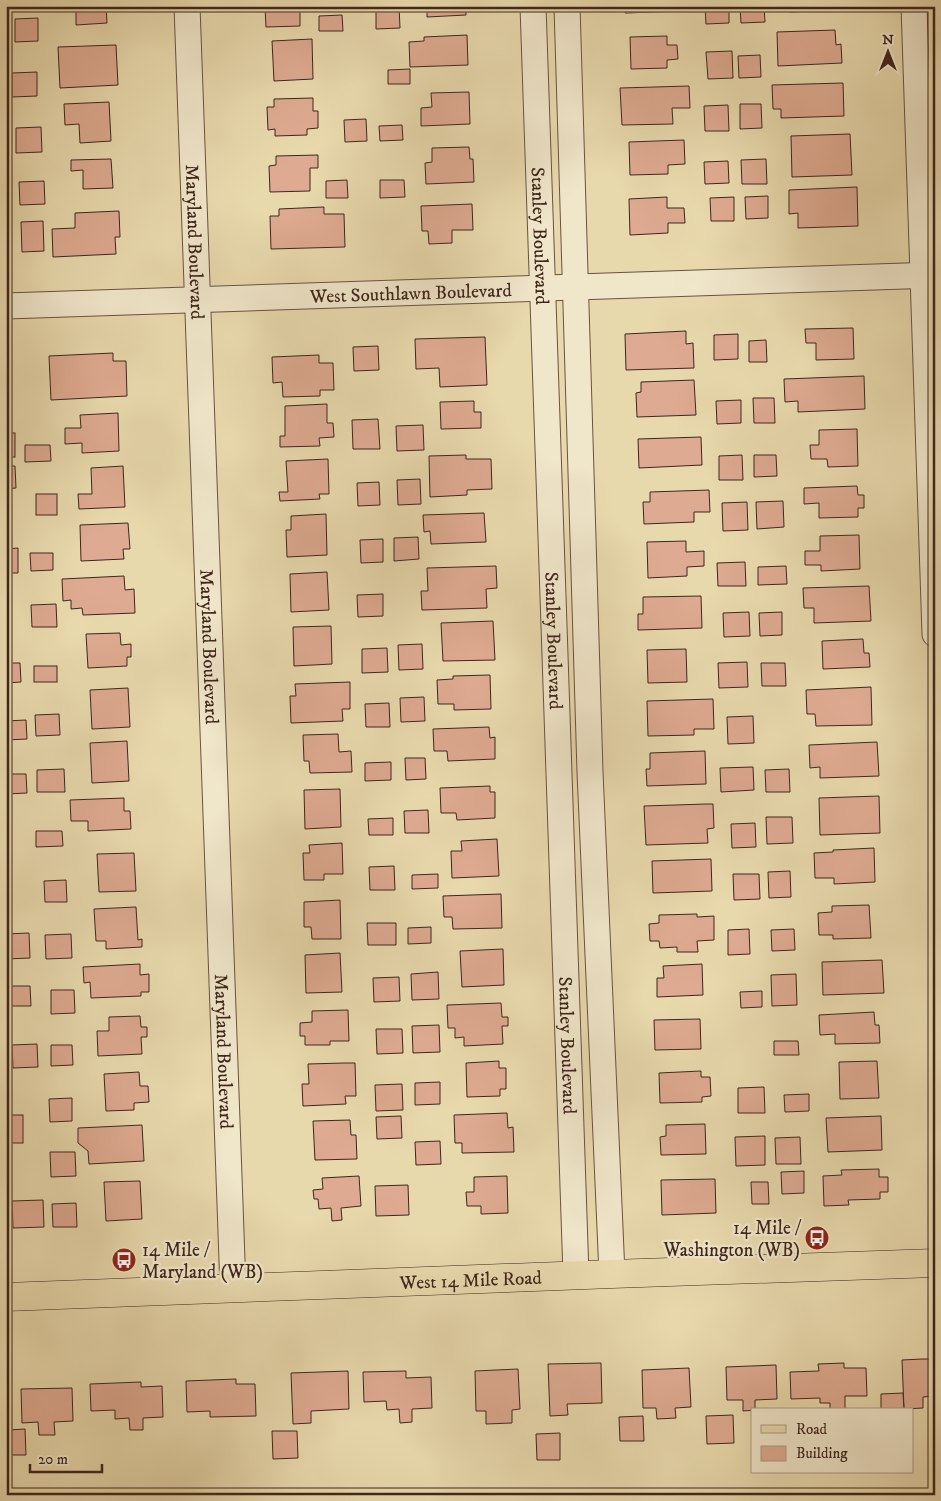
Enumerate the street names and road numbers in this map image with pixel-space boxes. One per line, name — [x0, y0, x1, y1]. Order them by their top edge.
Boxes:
street label: Maryland Boulevard — [180, 164, 208, 320]
street label: Stanley Boulevard — [525, 167, 553, 306]
street label: West Southlawn Boulevard — [308, 279, 513, 309]
street label: Maryland Boulevard — [194, 569, 223, 725]
street label: Stanley Boulevard — [539, 572, 567, 710]
street label: Maryland Boulevard — [209, 973, 237, 1130]
street label: Stanley Boulevard — [553, 976, 581, 1115]
street label: West 14 Mile Road — [398, 1267, 543, 1295]

